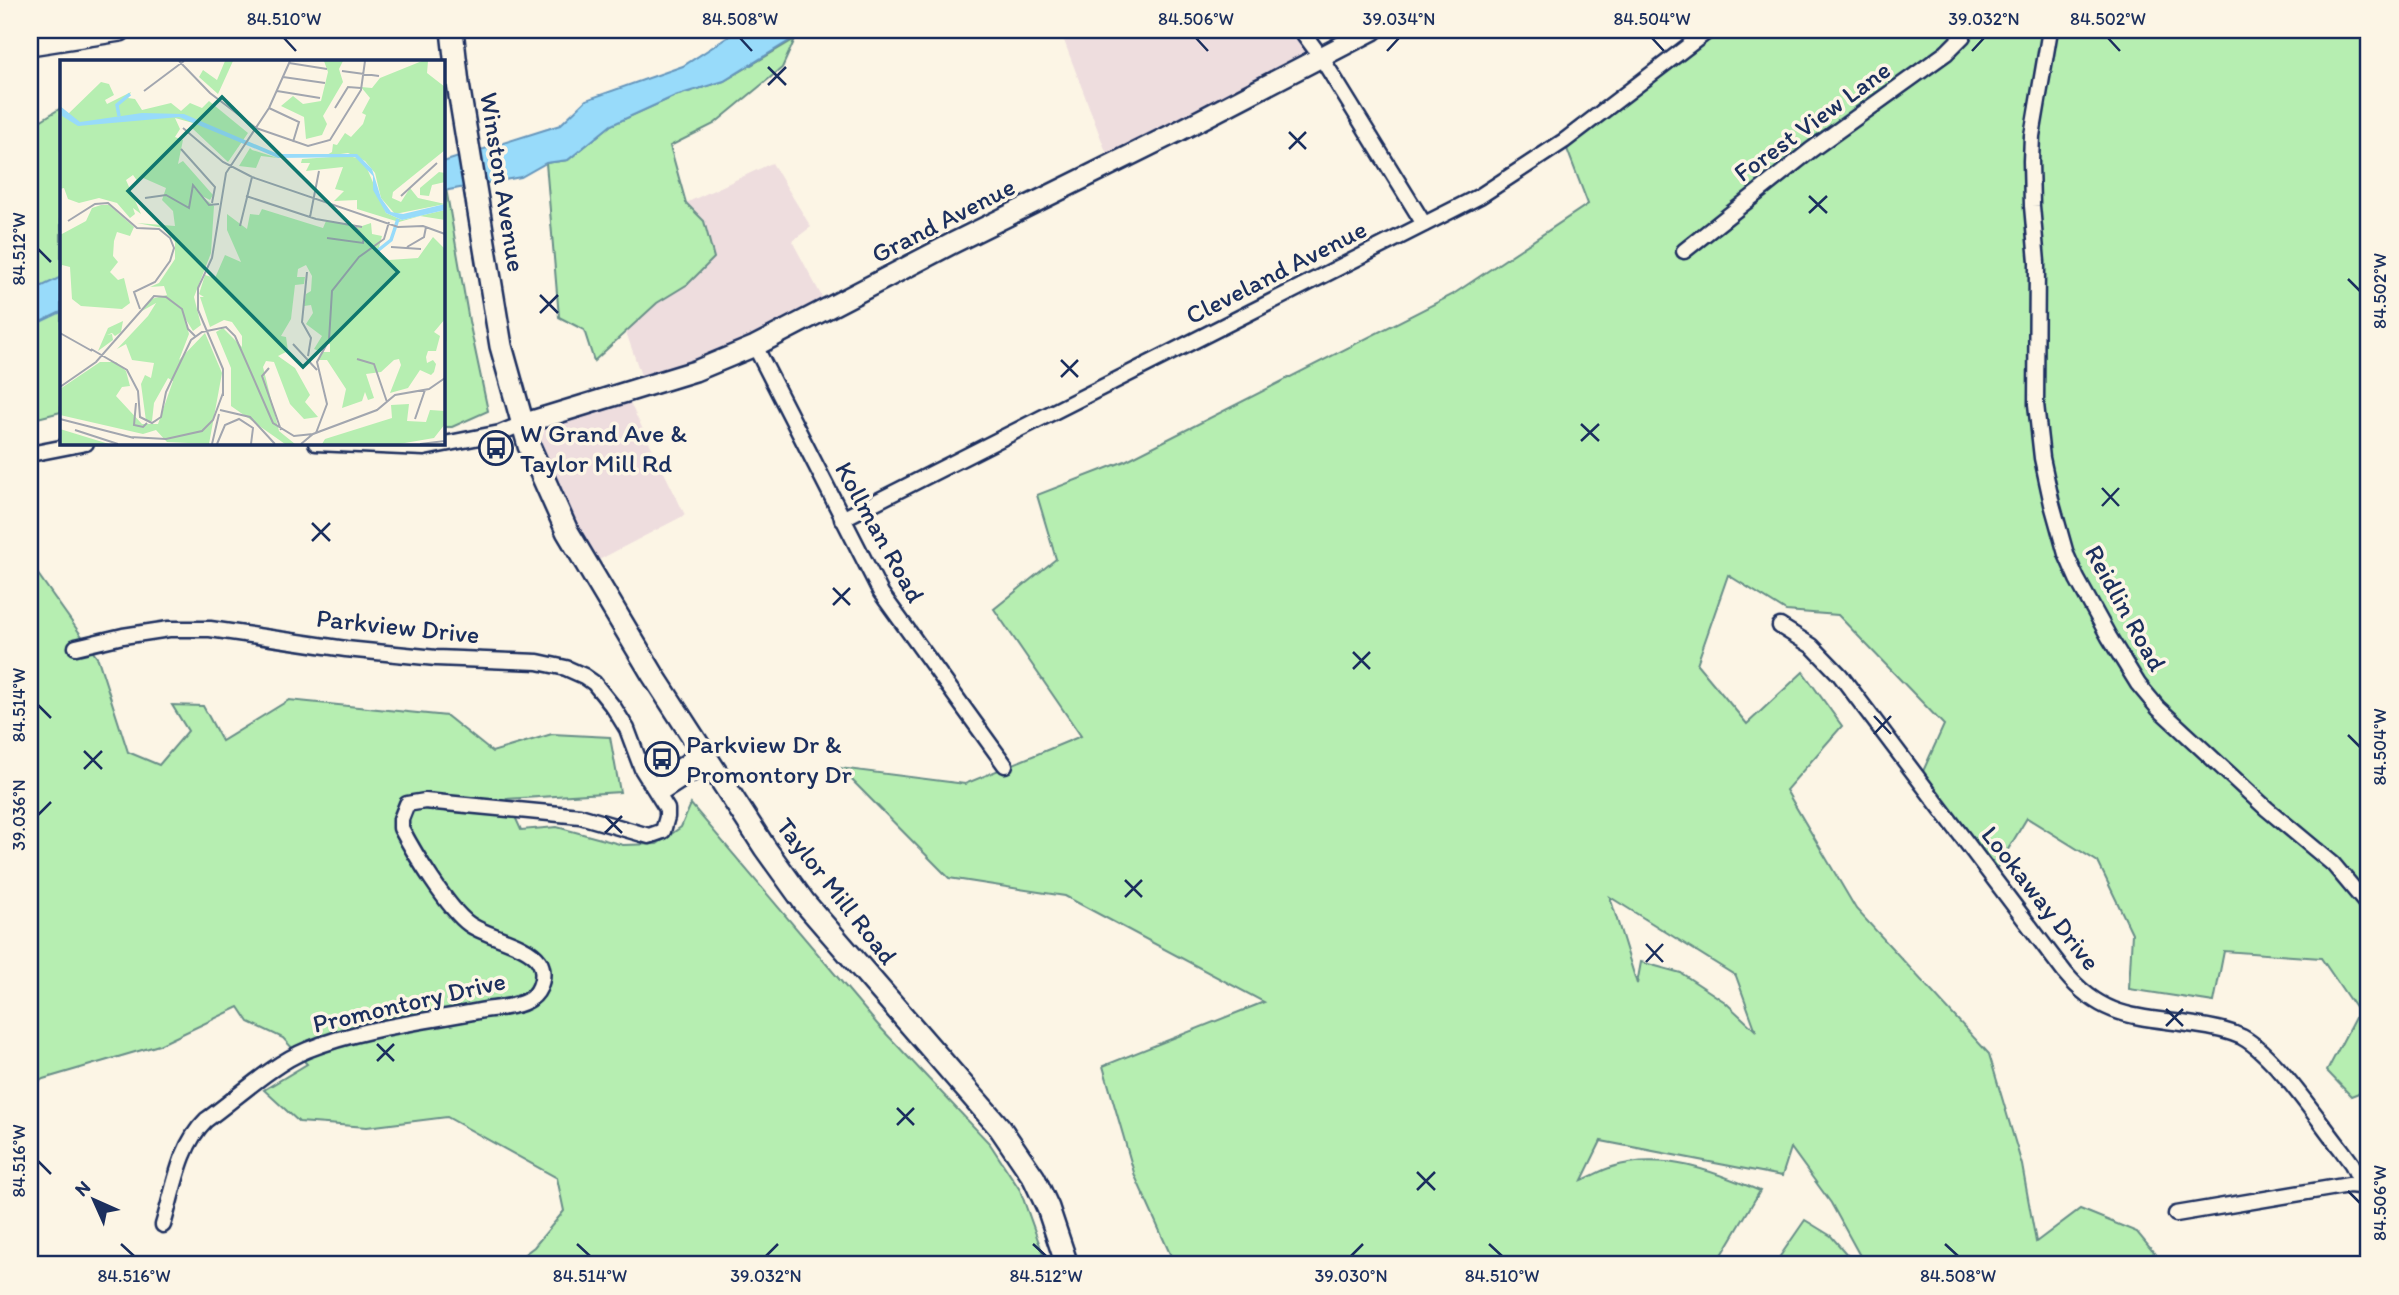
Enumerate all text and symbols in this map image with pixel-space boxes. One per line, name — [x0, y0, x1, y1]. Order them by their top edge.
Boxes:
text: 84.510°W — [247, 8, 321, 30]
text: 84.508°W — [702, 8, 778, 30]
text: 84.506°W — [1158, 8, 1234, 30]
text: 39.034°N — [1363, 8, 1435, 30]
text: 84.504°W — [1613, 8, 1691, 30]
text: 39.032°N — [1948, 8, 2020, 30]
text: 84.502°W — [2070, 8, 2146, 30]
street label: Forest View Lane — [1727, 53, 1897, 189]
inset map — [60, 60, 444, 444]
street label: Winston Avenue — [473, 90, 533, 274]
street label: Grand Avenue — [866, 170, 1020, 270]
text: 84.512°W — [8, 212, 30, 286]
street label: Cleveland Avenue — [1180, 213, 1372, 331]
text: 84.502°W — [2369, 253, 2391, 329]
place label: W Grand Ave & Taylor Mill Rd — [520, 417, 687, 479]
bus stop icon: W Grand Ave & Taylor Mill Rd — [477, 429, 515, 467]
street label: Kollman Road — [828, 456, 932, 608]
street label: Reidlin Road — [2078, 539, 2174, 677]
street label: Parkview Drive — [315, 602, 481, 650]
text: 84.514°W — [8, 668, 30, 742]
text: 84.504°W — [2369, 708, 2391, 786]
place label: Parkview Dr & Promontory Dr — [686, 728, 853, 790]
bus stop icon: Parkview Dr & Promontory Dr — [643, 740, 681, 778]
text: 39.036°N — [8, 779, 30, 851]
street label: Taylor Mill Road — [770, 811, 904, 971]
street label: Lookaway Drive — [1975, 819, 2107, 977]
street label: Promontory Drive — [309, 964, 509, 1040]
text: 84.516°W — [8, 1124, 30, 1198]
text: 84.506°W — [2369, 1165, 2391, 1241]
north arrow — [60, 1166, 130, 1236]
text: N — [70, 1176, 95, 1201]
text: 84.516°W — [97, 1265, 171, 1287]
text: 84.514°W — [553, 1265, 627, 1287]
text: 39.032°N — [730, 1265, 802, 1287]
text: 84.512°W — [1009, 1265, 1083, 1287]
text: 39.030°N — [1314, 1265, 1388, 1287]
text: 84.510°W — [1465, 1265, 1539, 1287]
text: 84.508°W — [1920, 1265, 1996, 1287]

